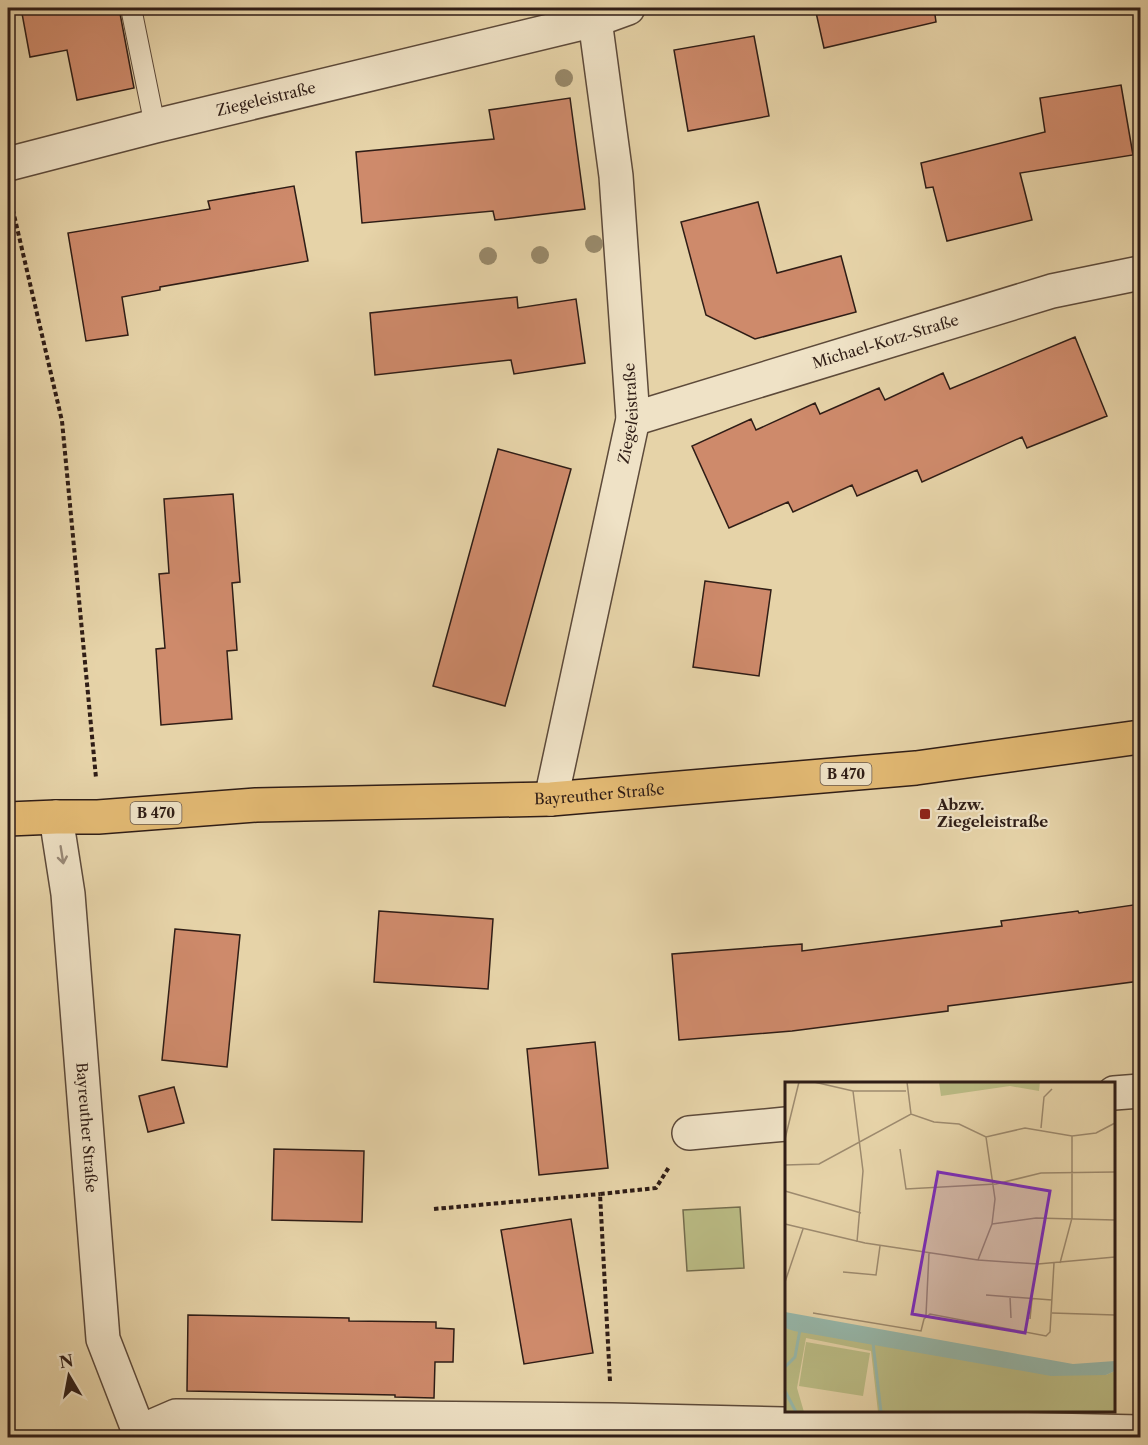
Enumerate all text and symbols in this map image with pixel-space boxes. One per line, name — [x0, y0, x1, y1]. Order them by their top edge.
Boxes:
street label: Ziegeleistraße — [214, 78, 317, 120]
street label: Michael-Kotz-Straße — [810, 310, 961, 373]
street label: Ziegeleistraße — [614, 362, 642, 465]
road number: B 470 — [820, 763, 872, 785]
street label: Bayreuther Straße — [534, 779, 665, 808]
place label: Abzw. Ziegeleistraße — [936, 795, 1048, 831]
road number: B 470 — [130, 802, 182, 824]
marker: Abzw. Ziegeleistraße — [918, 807, 932, 821]
one-way arrow — [57, 845, 68, 865]
street label: Bayreuther Straße — [72, 1061, 101, 1193]
inset map — [785, 1082, 1115, 1412]
north arrow — [39, 1346, 99, 1406]
text: N — [58, 1350, 75, 1372]

